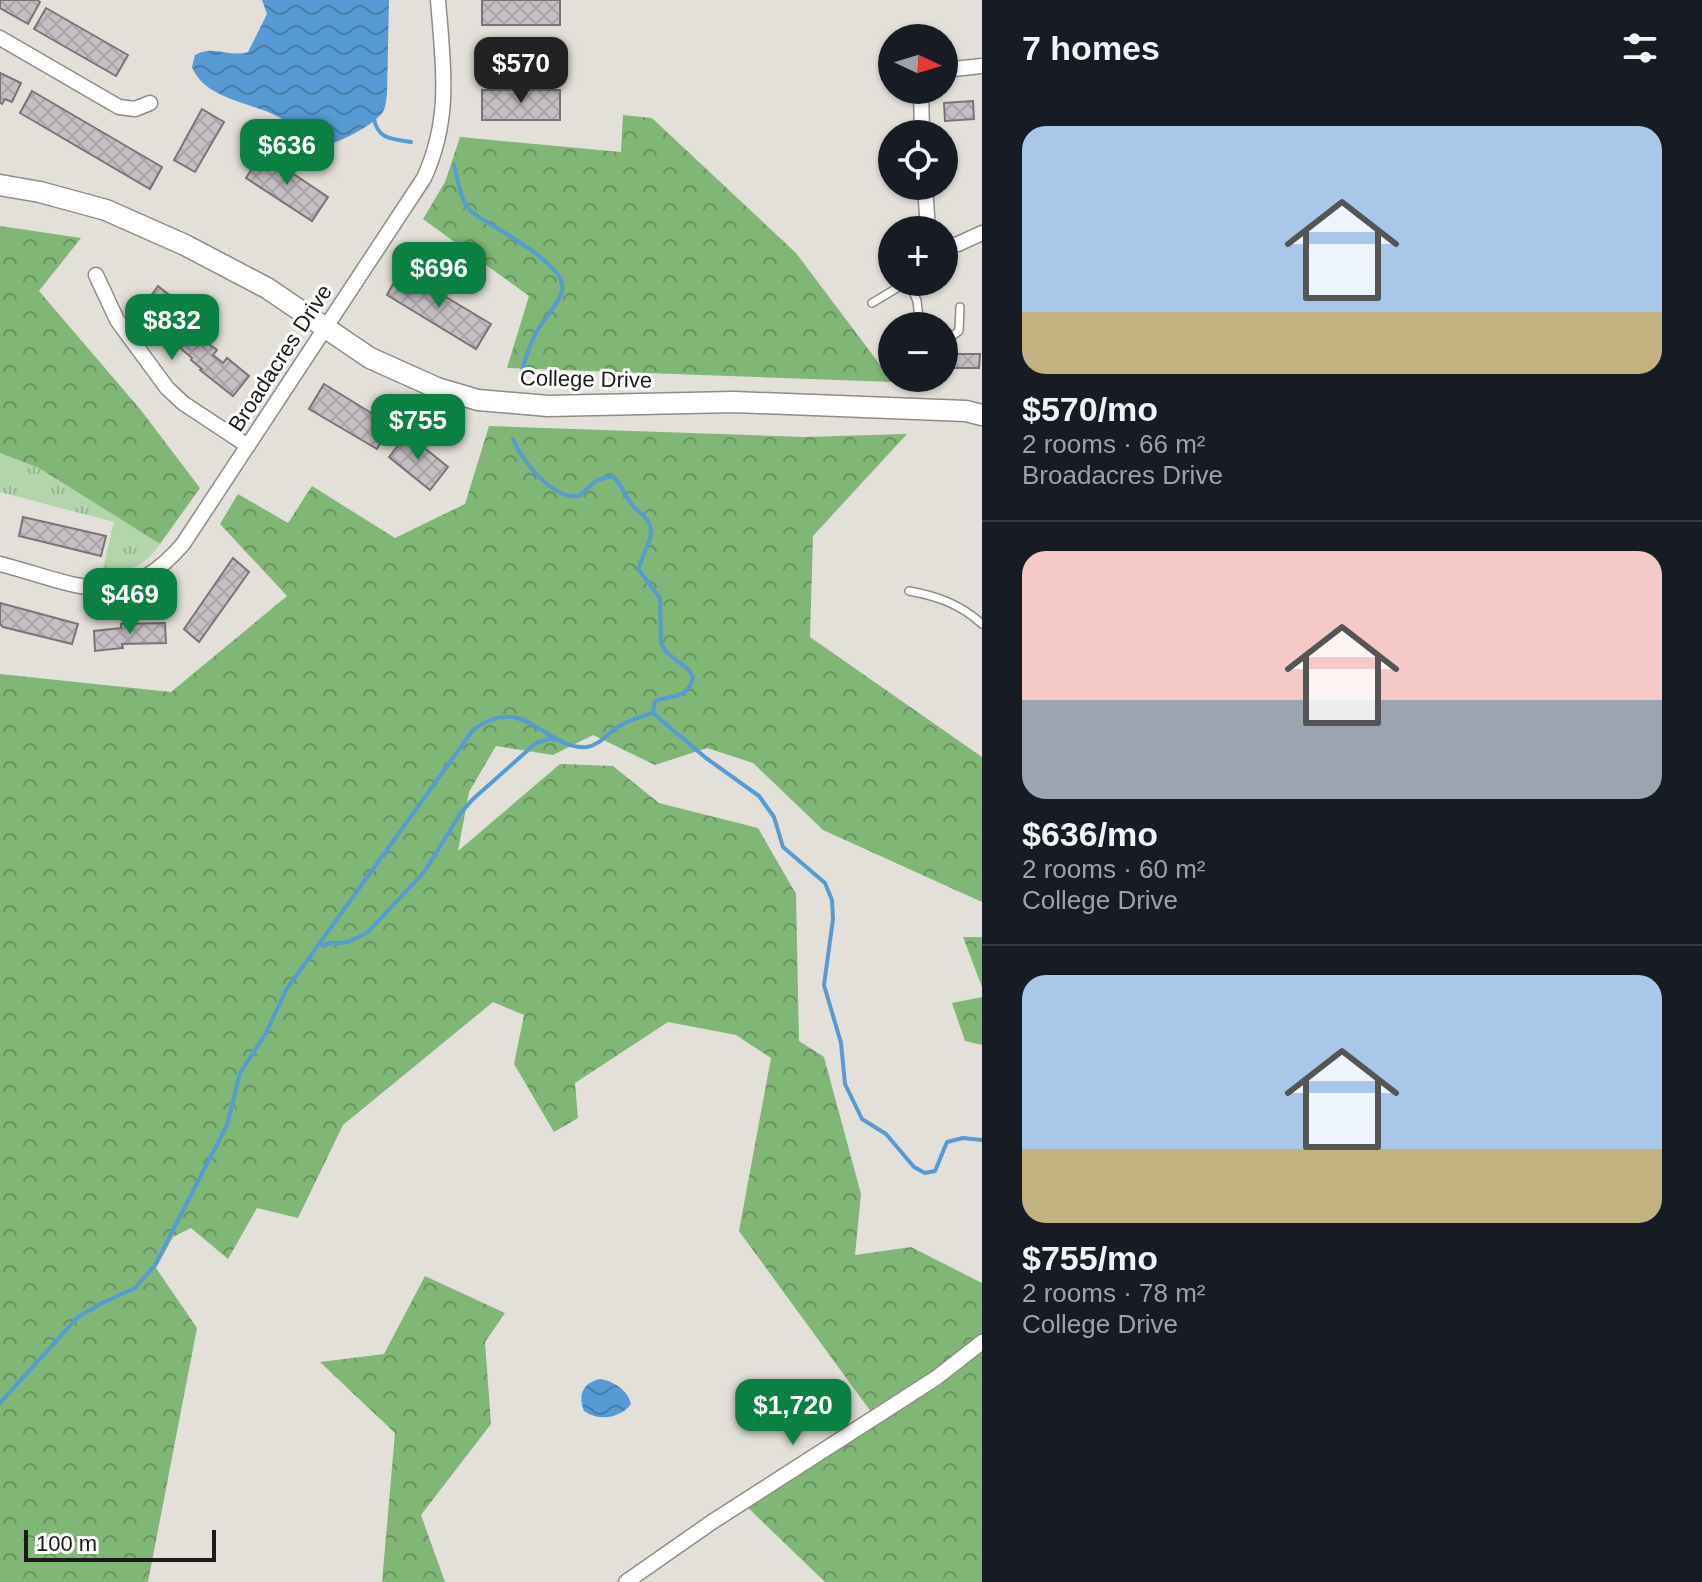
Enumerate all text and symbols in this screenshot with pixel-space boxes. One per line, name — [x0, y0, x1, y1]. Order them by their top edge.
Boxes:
north arrow — [878, 24, 958, 104]
map controls — [878, 24, 958, 392]
icon: filters — [1618, 26, 1662, 70]
text: 7 homes — [1022, 29, 1160, 67]
pin: $570 — [474, 37, 568, 105]
text: $570 — [492, 48, 550, 78]
pin: $636 — [240, 119, 334, 187]
button: locate — [878, 120, 958, 200]
text: $636 — [258, 130, 316, 160]
icon: home — [1270, 178, 1414, 322]
button: + — [878, 216, 958, 296]
pin: $696 — [392, 242, 486, 310]
text: $696 — [410, 253, 468, 283]
street label: Broadacres Drive — [223, 280, 337, 436]
pin: $832 — [125, 294, 219, 362]
text: $832 — [143, 305, 201, 335]
button: − — [878, 312, 958, 392]
street label: College Drive — [520, 365, 652, 393]
text: $570/mo — [1022, 390, 1158, 428]
pin: $755 — [371, 394, 465, 462]
text: $755 — [389, 405, 447, 435]
text: 2 rooms · 66 m² — [1022, 429, 1206, 459]
text: Broadacres Drive — [1022, 460, 1223, 490]
pin: $469 — [83, 568, 177, 636]
text: $469 — [101, 579, 159, 609]
icon: home — [1270, 603, 1414, 747]
text: $636/mo — [1022, 815, 1158, 853]
text: 2 rooms · 60 m² — [1022, 854, 1206, 884]
text: College Drive — [1022, 885, 1178, 915]
icon: home — [1270, 1027, 1414, 1171]
text: $755/mo — [1022, 1239, 1158, 1277]
text: 2 rooms · 78 m² — [1022, 1278, 1206, 1308]
text: College Drive — [1022, 1309, 1178, 1339]
pin: $1,720 — [728, 1379, 858, 1447]
text: $1,720 — [753, 1390, 833, 1420]
scale bar — [24, 1526, 216, 1562]
text: 100 m — [36, 1531, 97, 1556]

